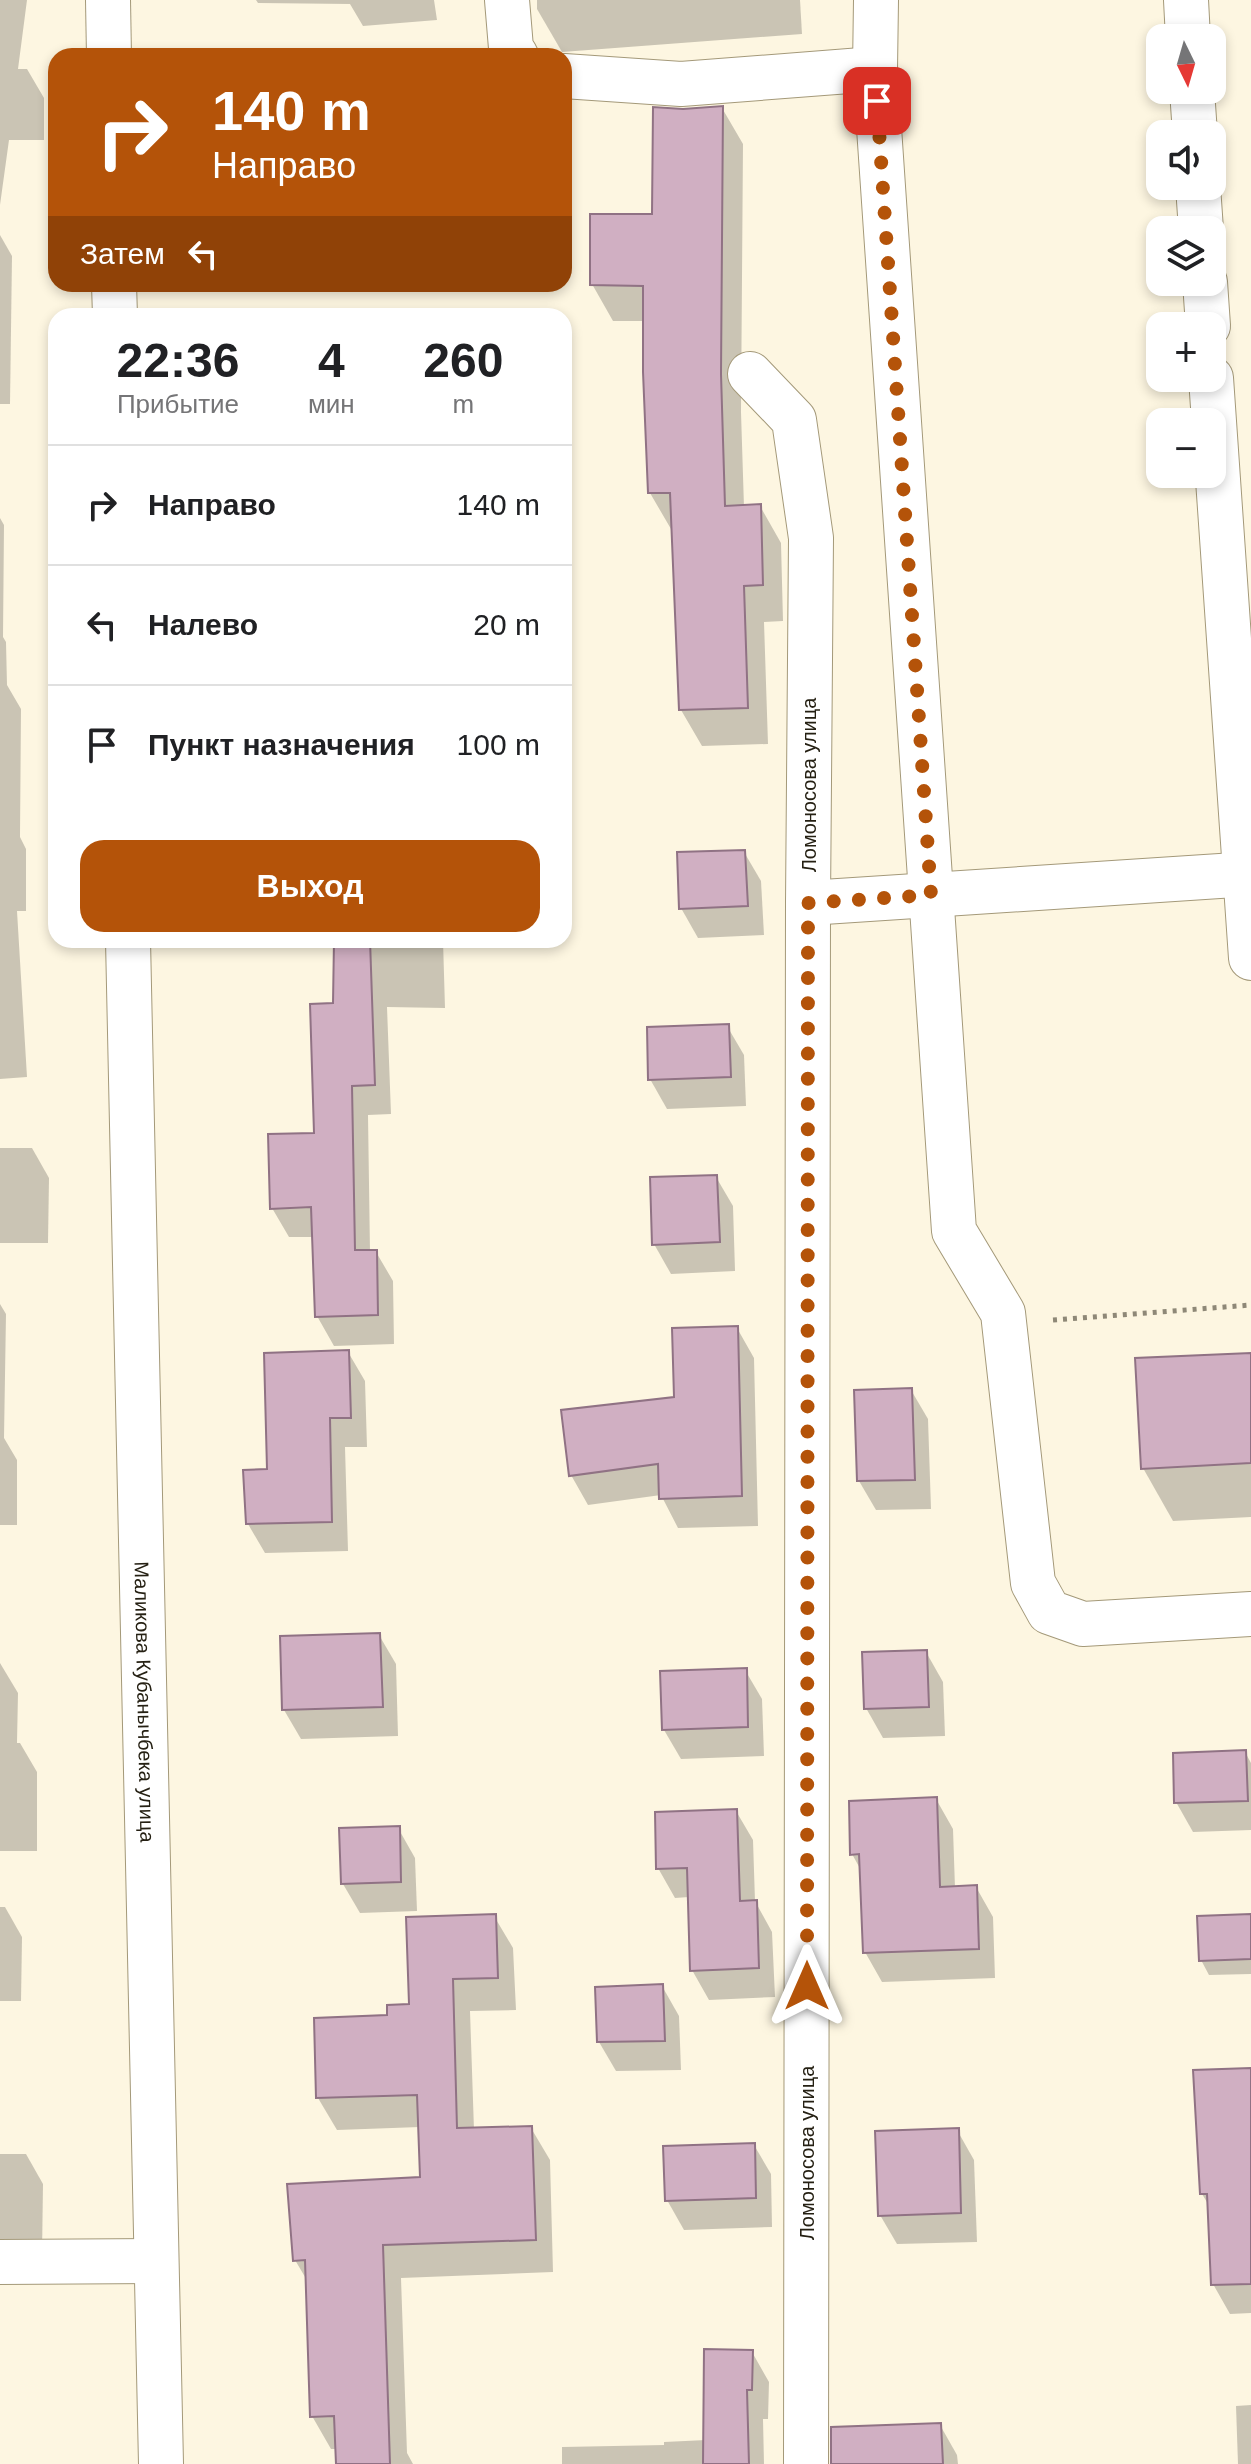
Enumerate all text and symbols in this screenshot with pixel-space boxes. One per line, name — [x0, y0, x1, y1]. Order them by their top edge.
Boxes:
north arrow — [1146, 24, 1226, 104]
map controls — [1146, 24, 1226, 488]
pin — [843, 67, 911, 135]
text: 140 m — [212, 79, 371, 142]
icon: arrive — [855, 79, 899, 123]
icon: right — [80, 80, 184, 184]
button: sound — [1146, 120, 1226, 200]
text: Направо — [212, 145, 356, 186]
button: layers — [1146, 216, 1226, 296]
icon: left — [181, 232, 225, 276]
text: Затем — [80, 237, 165, 270]
button: + — [1146, 312, 1226, 392]
text: 22:36 — [117, 334, 239, 387]
text: 4 — [318, 334, 345, 387]
text: 260 — [423, 334, 503, 387]
text: Прибытие — [117, 389, 239, 419]
text: мин — [308, 389, 355, 419]
text: m — [453, 389, 474, 419]
button: − — [1146, 408, 1226, 488]
icon: right — [80, 483, 124, 527]
text: Направо — [148, 488, 276, 521]
text: 140 m — [457, 488, 540, 521]
icon: left — [80, 603, 124, 647]
text: Налево — [148, 608, 258, 641]
text: 20 m — [473, 608, 540, 641]
street label: Ломоносова улица — [798, 697, 820, 872]
icon: arrive — [80, 723, 124, 767]
text: Пункт назначения — [148, 728, 415, 761]
text: 100 m — [457, 728, 540, 761]
button: Выход — [80, 840, 540, 932]
street label: Маликова Кубанычбека улица — [130, 1561, 159, 1843]
position arrow — [765, 1944, 849, 2028]
street label: Ломоносова улица — [796, 2065, 818, 2240]

